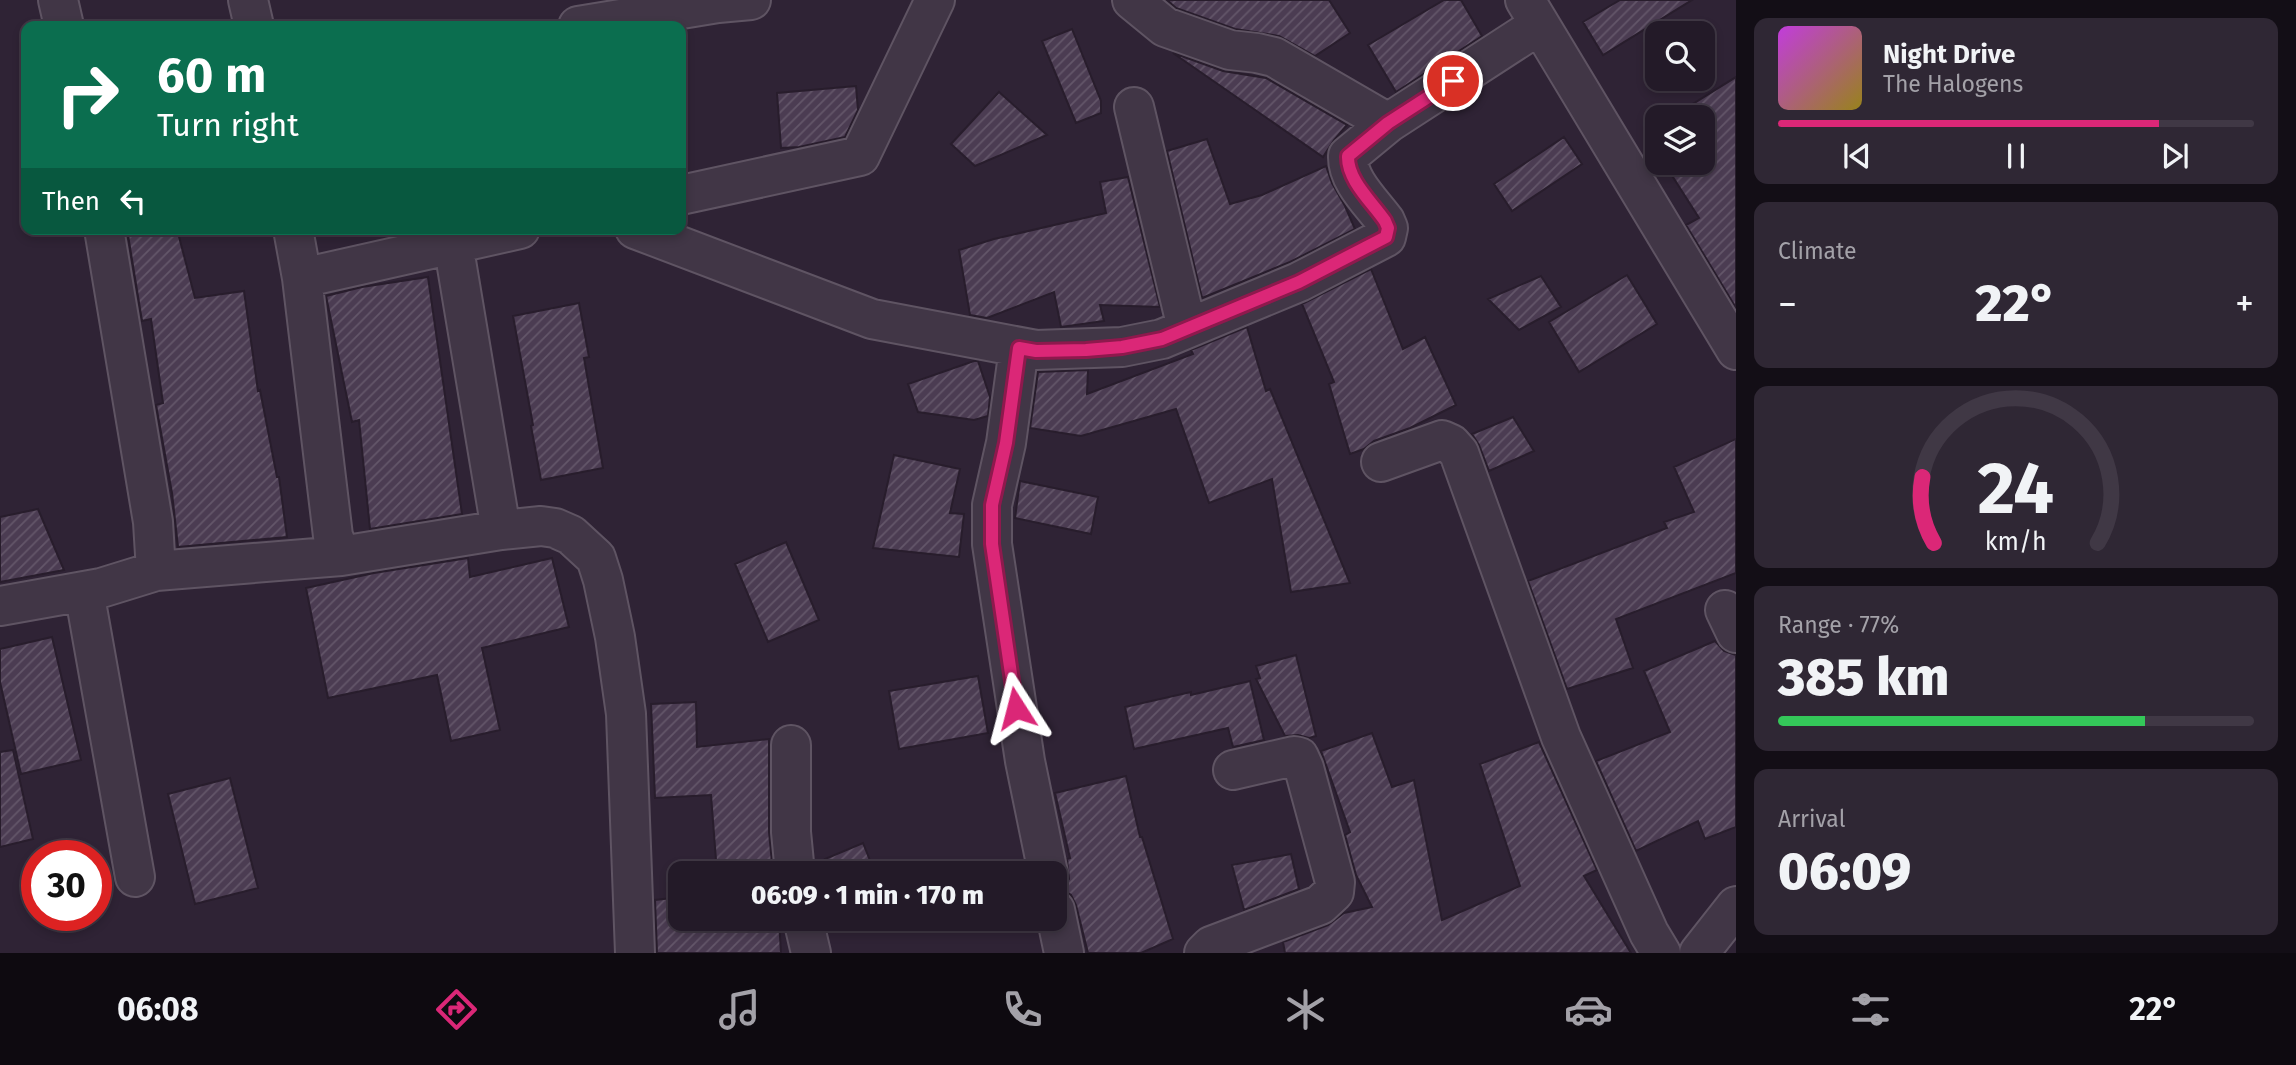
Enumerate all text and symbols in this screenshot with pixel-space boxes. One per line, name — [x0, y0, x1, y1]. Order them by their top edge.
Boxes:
map controls — [1645, 21, 1715, 175]
button: search — [1645, 21, 1715, 91]
text: Night Drive — [1883, 39, 2015, 70]
text: 60 m — [157, 46, 266, 105]
icon: right — [42, 49, 133, 140]
pin — [1423, 51, 1483, 111]
icon: arrive — [1434, 62, 1472, 100]
text: The Halogens — [1883, 70, 2023, 98]
button: layers — [1645, 105, 1715, 175]
text: Turn right — [157, 106, 299, 144]
icon: previous — [1838, 137, 1876, 175]
icon: pause — [1997, 137, 2035, 175]
icon: next — [2156, 137, 2194, 175]
icon: left — [114, 182, 152, 220]
text: Then — [42, 186, 100, 217]
text: Climate — [1778, 237, 1857, 265]
text: 22° — [1975, 272, 2057, 335]
text: − — [1778, 281, 1797, 327]
text: + — [2235, 281, 2254, 327]
text: 24 — [1978, 445, 2054, 532]
text: km/h — [1985, 526, 2047, 556]
text: Range · 77% — [1778, 611, 1899, 639]
text: 385 km — [1778, 646, 1949, 709]
position arrow — [979, 671, 1053, 745]
text: Arrival — [1778, 805, 1845, 833]
speed limit sign: 30 — [21, 840, 112, 931]
text: 06:09 — [1778, 840, 1911, 903]
text: 06:09 · 1 min · 170 m — [751, 880, 984, 911]
icon: directions — [432, 985, 481, 1034]
icon: music — [715, 985, 764, 1034]
icon: phone — [998, 985, 1047, 1034]
icon: climate — [1281, 985, 1330, 1034]
icon: car — [1564, 985, 1613, 1034]
icon: filters — [1846, 985, 1895, 1034]
text: 06:08 — [117, 990, 199, 1028]
text: 22° — [2129, 990, 2179, 1028]

